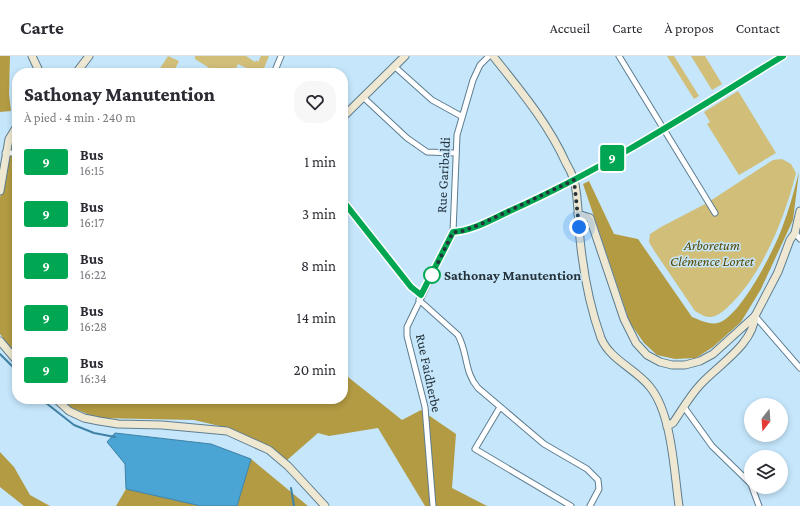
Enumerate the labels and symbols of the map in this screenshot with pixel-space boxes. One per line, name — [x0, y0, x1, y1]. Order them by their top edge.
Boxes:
street label: Rue Garibaldi — [433, 136, 453, 213]
line badge: 9 — [599, 145, 625, 171]
your location — [569, 217, 589, 237]
park label: Arboretum Clémence Lortet — [670, 237, 755, 269]
marker: Sathonay Manutention — [423, 266, 441, 284]
place label: Sathonay Manutention — [444, 267, 581, 283]
street label: Rue Faidherbe — [413, 332, 445, 414]
north arrow — [744, 398, 788, 442]

